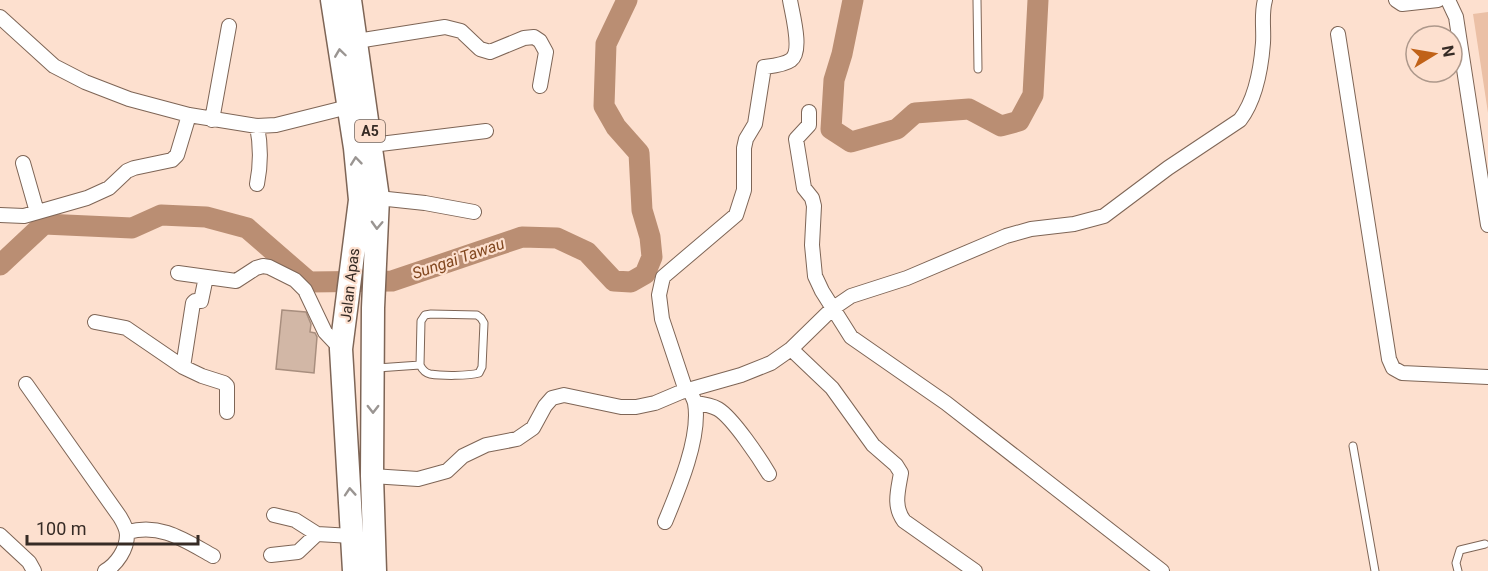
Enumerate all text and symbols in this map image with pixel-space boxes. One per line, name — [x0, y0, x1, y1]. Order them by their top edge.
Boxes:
north arrow — [1404, 24, 1464, 84]
text: N — [1438, 44, 1459, 59]
one-way arrow — [335, 49, 347, 58]
road number: A5 — [355, 120, 385, 142]
one-way arrow — [350, 156, 363, 165]
one-way arrow — [371, 220, 384, 229]
water label: Sungai Tawau — [410, 234, 507, 283]
street label: Jalan Apas — [337, 247, 363, 323]
one-way arrow — [366, 404, 379, 413]
one-way arrow — [344, 487, 357, 496]
scale bar — [27, 508, 198, 546]
text: 100 m — [36, 518, 87, 539]

